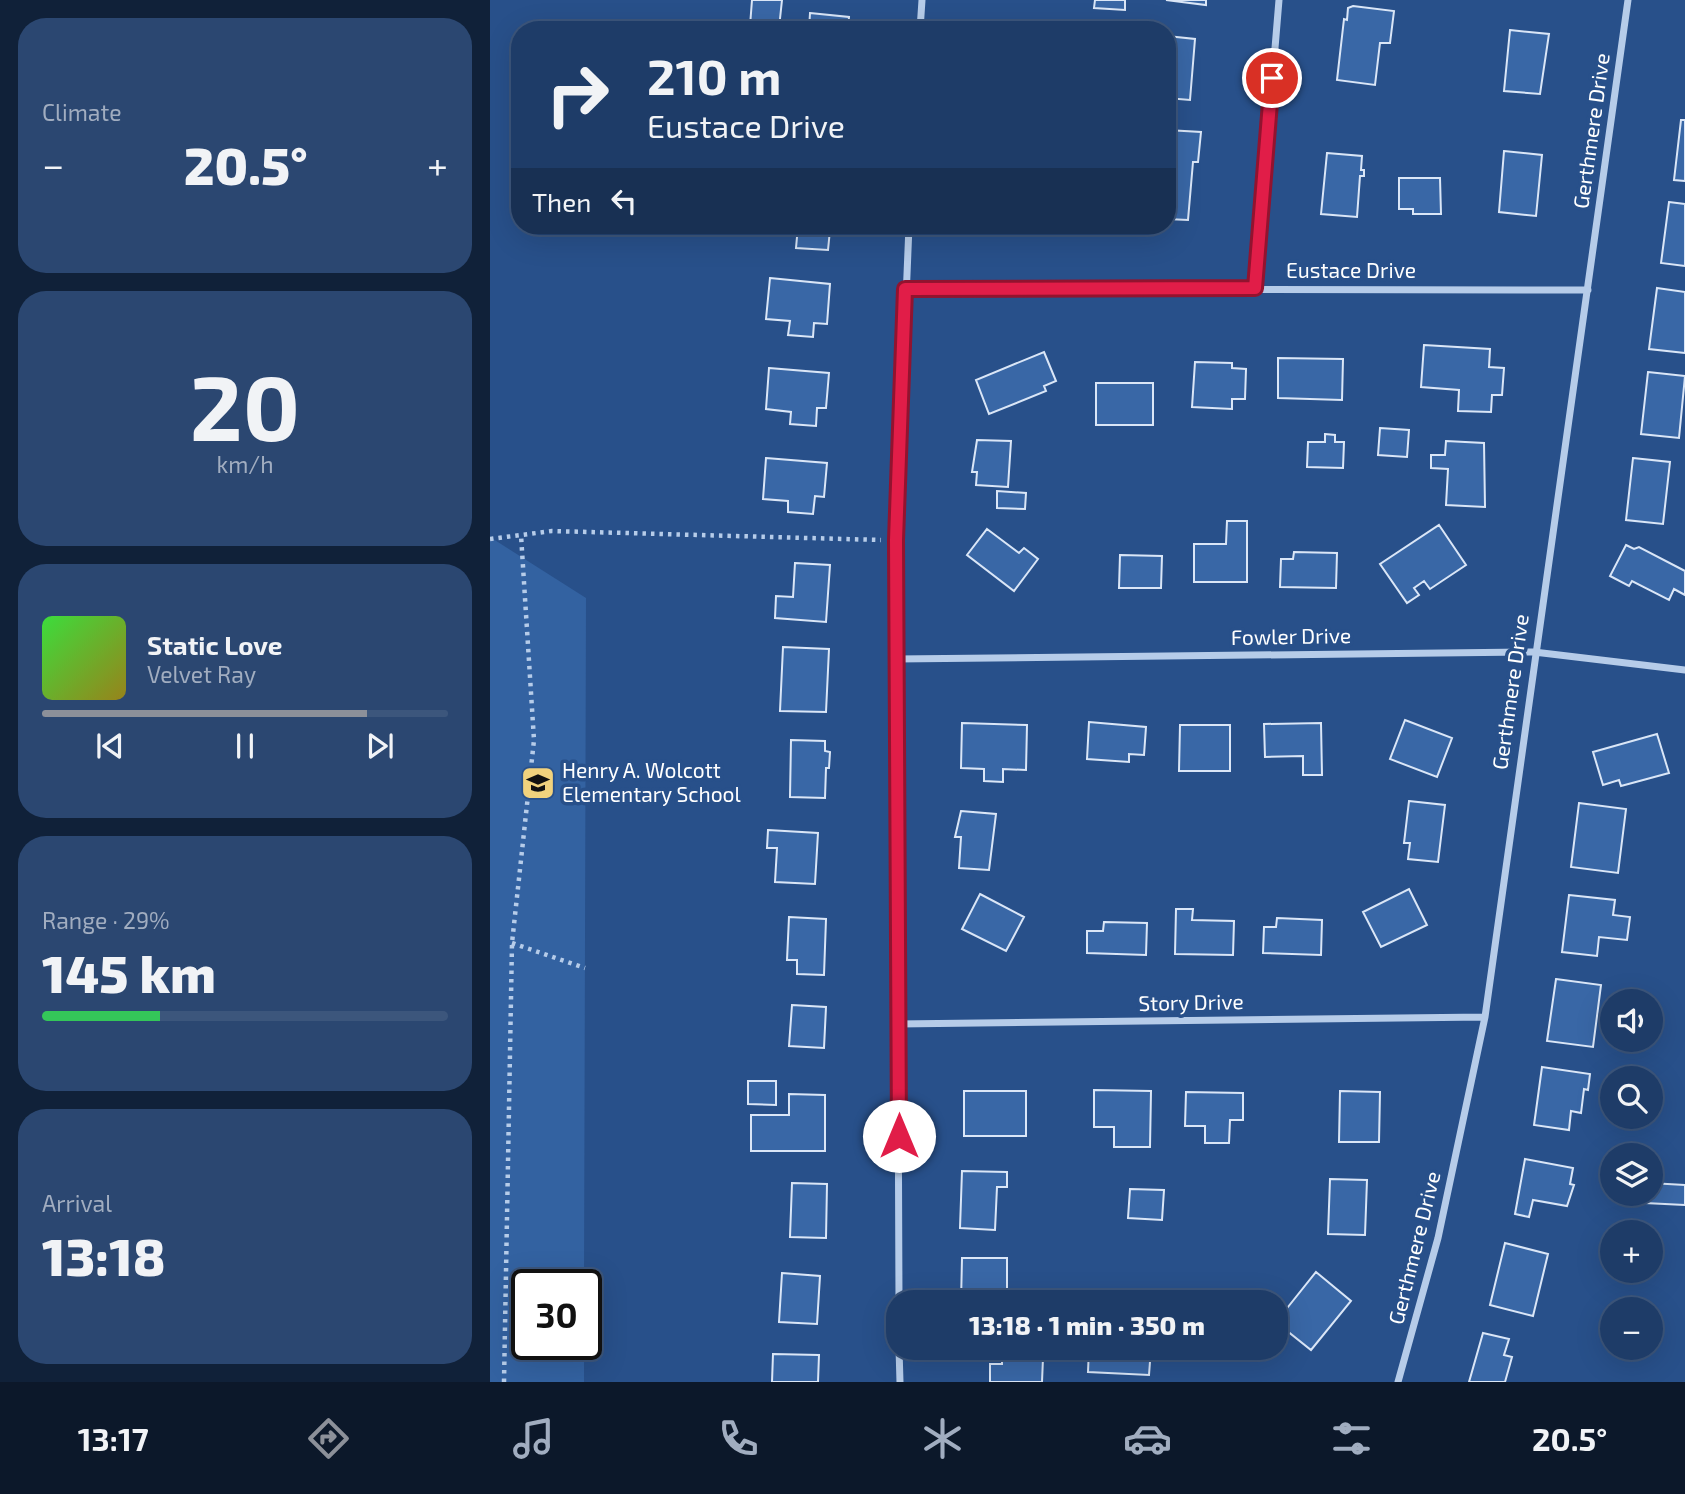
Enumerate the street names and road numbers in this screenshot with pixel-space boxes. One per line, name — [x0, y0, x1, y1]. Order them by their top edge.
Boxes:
street label: Gerthmere Drive — [1567, 51, 1614, 210]
street label: Eustace Drive — [1286, 257, 1416, 282]
street label: Gerthmere Drive — [1486, 612, 1533, 771]
street label: Fowler Drive — [1231, 622, 1351, 649]
street label: Story Drive — [1138, 988, 1244, 1015]
street label: Gerthmere Drive — [1382, 1169, 1445, 1327]

